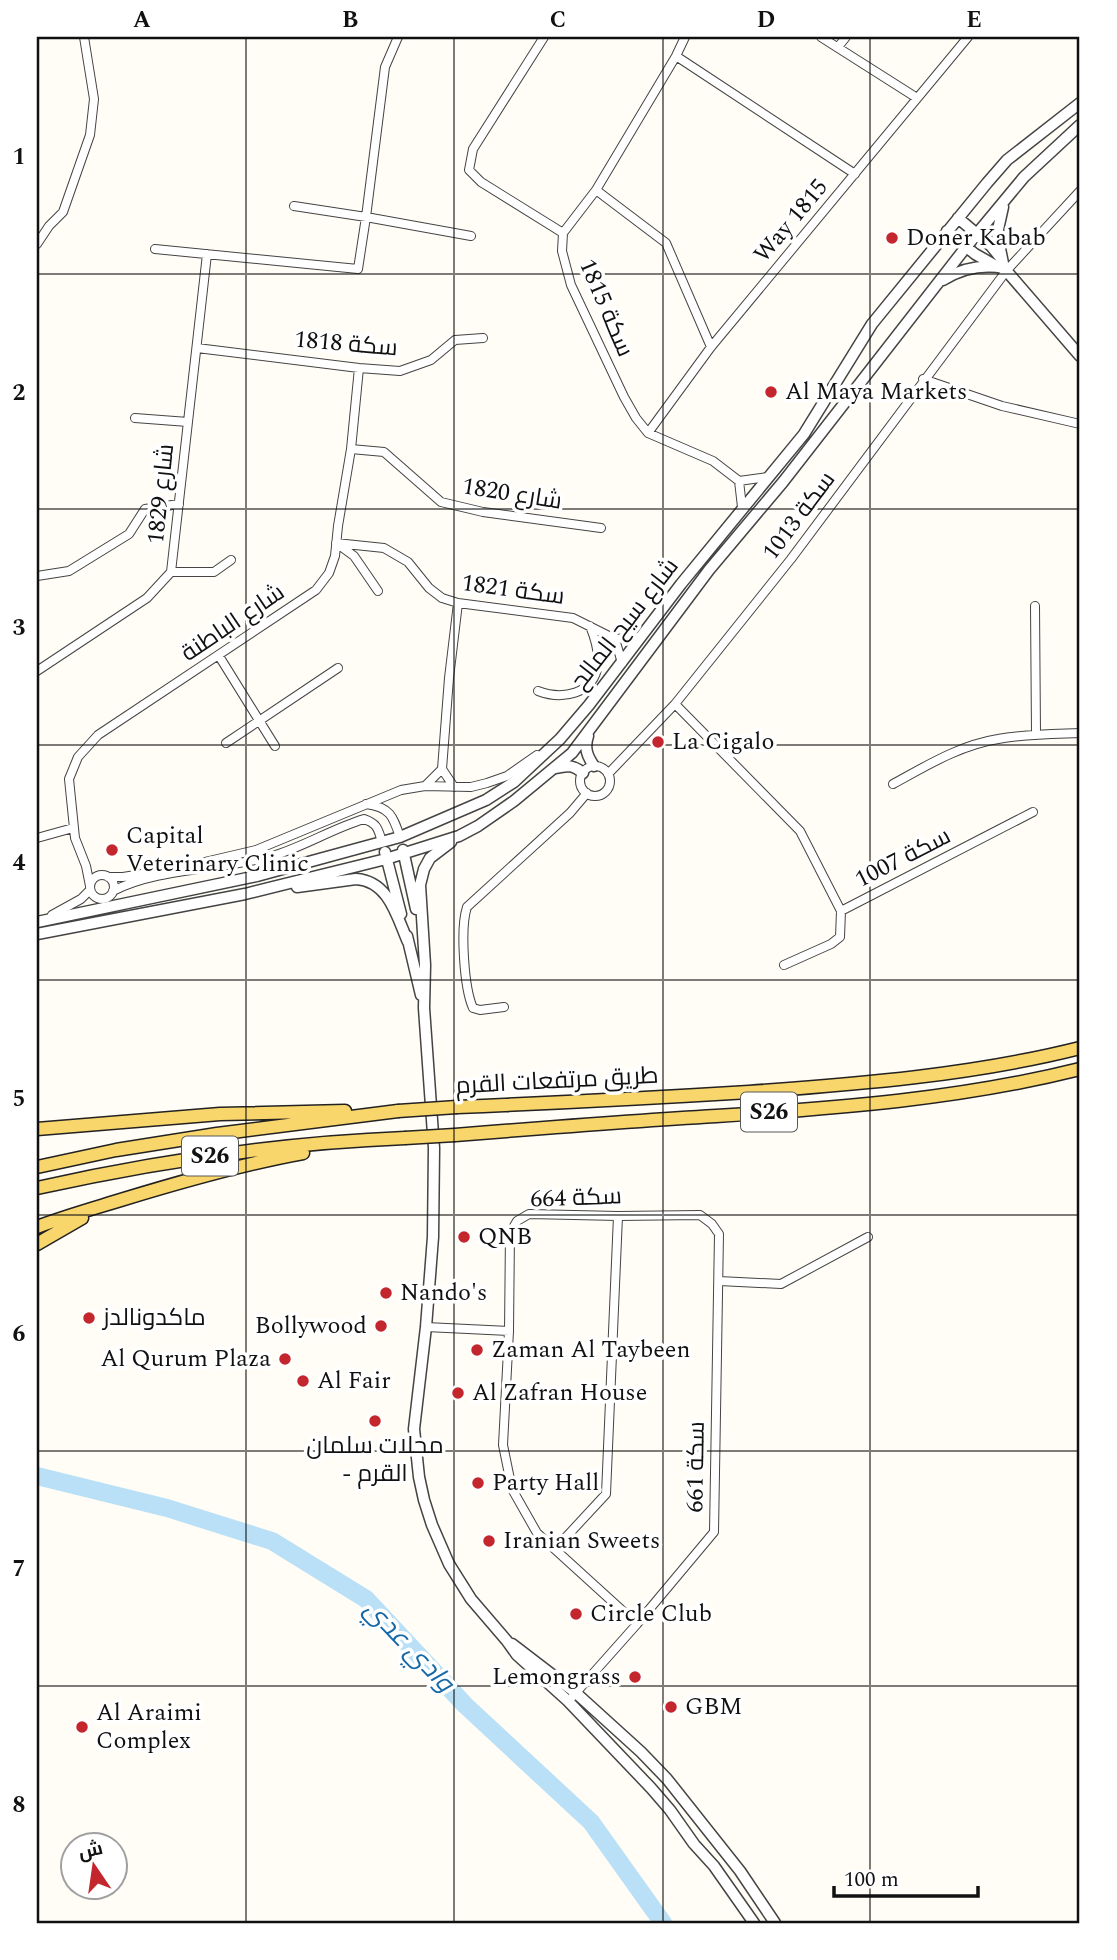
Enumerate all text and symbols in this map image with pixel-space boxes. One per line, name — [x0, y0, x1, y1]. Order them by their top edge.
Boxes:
text: A — [133, 3, 151, 38]
text: B — [342, 3, 358, 38]
text: C — [550, 3, 566, 38]
text: D — [757, 3, 775, 38]
text: E — [966, 3, 982, 38]
text: 1 — [13, 140, 25, 175]
street label: Way 1815 — [745, 171, 837, 271]
place label: Doner Kabab — [906, 220, 1046, 256]
marker: Doner Kabab — [884, 230, 900, 246]
street label: سكة 1815 — [569, 253, 643, 363]
street label: سكة 1818 — [293, 322, 399, 366]
place label: Al Maya Markets — [785, 374, 967, 410]
text: 2 — [13, 376, 26, 411]
marker: Al Maya Markets — [763, 384, 779, 400]
street label: 1829 شارع — [138, 442, 184, 546]
street label: سكة 1013 — [753, 464, 845, 568]
street label: 1820 شارع — [460, 468, 564, 520]
street label: شارع سيح المالح — [562, 550, 688, 698]
street label: سكة 1821 — [459, 565, 567, 615]
street label: شارع الباطنة — [174, 575, 292, 671]
text: 3 — [13, 611, 26, 646]
place label: La Cigalo — [672, 724, 774, 760]
marker: La Cigalo — [650, 734, 666, 750]
place label: Capital Veterinary Clinic — [126, 818, 309, 882]
street label: سكة 1007 — [849, 818, 957, 898]
marker: Capital Veterinary Clinic — [104, 842, 120, 858]
text: 4 — [13, 846, 26, 881]
street label: طريق مرتفعات القرم — [455, 1058, 659, 1104]
text: 5 — [13, 1082, 25, 1117]
road number: S26 — [741, 1092, 797, 1132]
road number: S26 — [182, 1136, 238, 1176]
street label: سكة 664 — [530, 1178, 622, 1218]
place label: QNB — [478, 1219, 532, 1255]
marker: QNB — [456, 1229, 472, 1245]
place label: Nando's — [400, 1275, 487, 1311]
marker: Nando's — [378, 1285, 394, 1301]
place label: ماكدونالدز — [101, 1300, 206, 1336]
place label: Bollywood — [255, 1308, 367, 1344]
marker: ماكدونالدز — [81, 1310, 97, 1326]
text: 6 — [13, 1317, 26, 1352]
marker: Bollywood — [373, 1318, 389, 1334]
place label: Zaman Al Taybeen — [491, 1332, 690, 1368]
place label: Al Qurum Plaza — [101, 1341, 271, 1377]
marker: Zaman Al Taybeen — [469, 1342, 485, 1358]
marker: Al Qurum Plaza — [277, 1351, 293, 1367]
place label: Al Fair — [317, 1363, 391, 1399]
marker: Al Fair — [295, 1373, 311, 1389]
place label: Al Zafran House — [472, 1375, 647, 1411]
marker: Al Zafran House — [450, 1385, 466, 1401]
marker: محلات سلمان - القرم — [367, 1413, 383, 1429]
street label: سكة 661 — [677, 1421, 715, 1513]
place label: محلات سلمان - القرم — [306, 1428, 444, 1492]
place label: Party Hall — [492, 1465, 599, 1501]
marker: Party Hall — [470, 1475, 486, 1491]
place label: Iranian Sweets — [503, 1523, 660, 1559]
marker: Iranian Sweets — [481, 1533, 497, 1549]
text: 7 — [13, 1552, 25, 1587]
water label: وادي عدي — [354, 1590, 465, 1703]
place label: Circle Club — [590, 1596, 712, 1632]
marker: Circle Club — [568, 1606, 584, 1622]
place label: Lemongrass — [492, 1659, 621, 1695]
marker: Lemongrass — [627, 1669, 643, 1685]
place label: GBM — [685, 1689, 742, 1725]
place label: Al Araimi Complex — [96, 1695, 202, 1759]
marker: GBM — [663, 1699, 679, 1715]
marker: Al Araimi Complex — [74, 1719, 90, 1735]
text: 8 — [13, 1788, 25, 1823]
north arrow — [60, 1830, 130, 1900]
text: ش — [75, 1834, 106, 1868]
scale bar — [834, 1855, 977, 1899]
text: 100 m — [844, 1864, 899, 1896]

